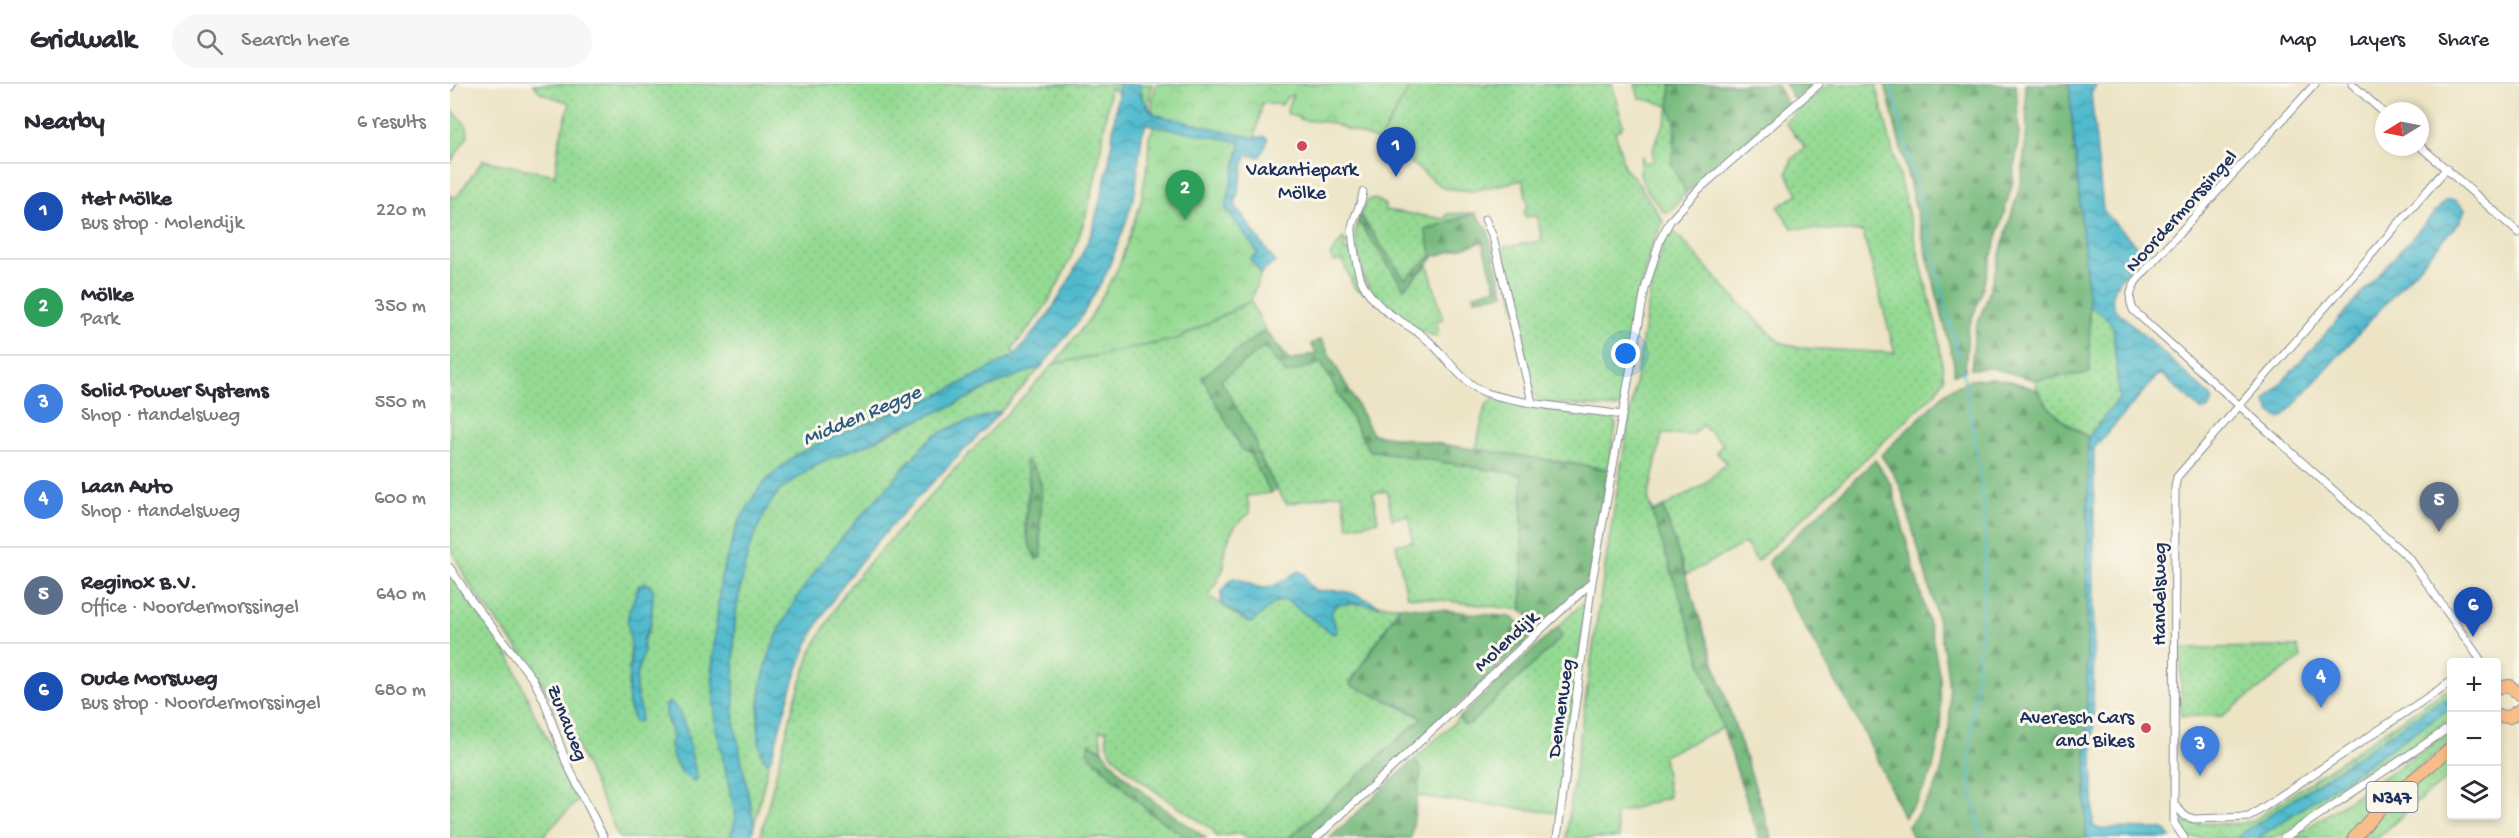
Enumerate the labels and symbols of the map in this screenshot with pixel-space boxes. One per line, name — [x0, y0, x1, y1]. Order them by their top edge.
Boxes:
north arrow — [2375, 102, 2429, 156]
pin: 1 — [1376, 128, 1416, 177]
marker: Vakantiepark Mölke — [1295, 139, 1309, 153]
street label: Noordermorssingel — [2122, 147, 2243, 278]
place label: Vakantiepark Mölke — [1245, 160, 1360, 206]
pin: 2 — [1166, 170, 1204, 220]
your location — [1611, 339, 1640, 368]
water label: Midden Regge — [799, 381, 926, 453]
pin: 5 — [2420, 482, 2458, 532]
street label: Handelsweg — [2150, 542, 2173, 646]
pin: 6 — [2454, 588, 2492, 637]
street label: Molendijk — [1471, 606, 1546, 678]
street label: Dennenweg — [1544, 658, 1581, 761]
pin: 4 — [2302, 658, 2340, 708]
street label: Zunaweg — [540, 682, 591, 765]
place label: Averesch Cars and Bikes — [2020, 708, 2135, 754]
marker: Averesch Cars and Bikes — [2139, 721, 2153, 735]
pin: 3 — [2180, 726, 2220, 776]
road number: N347 — [2366, 782, 2418, 812]

